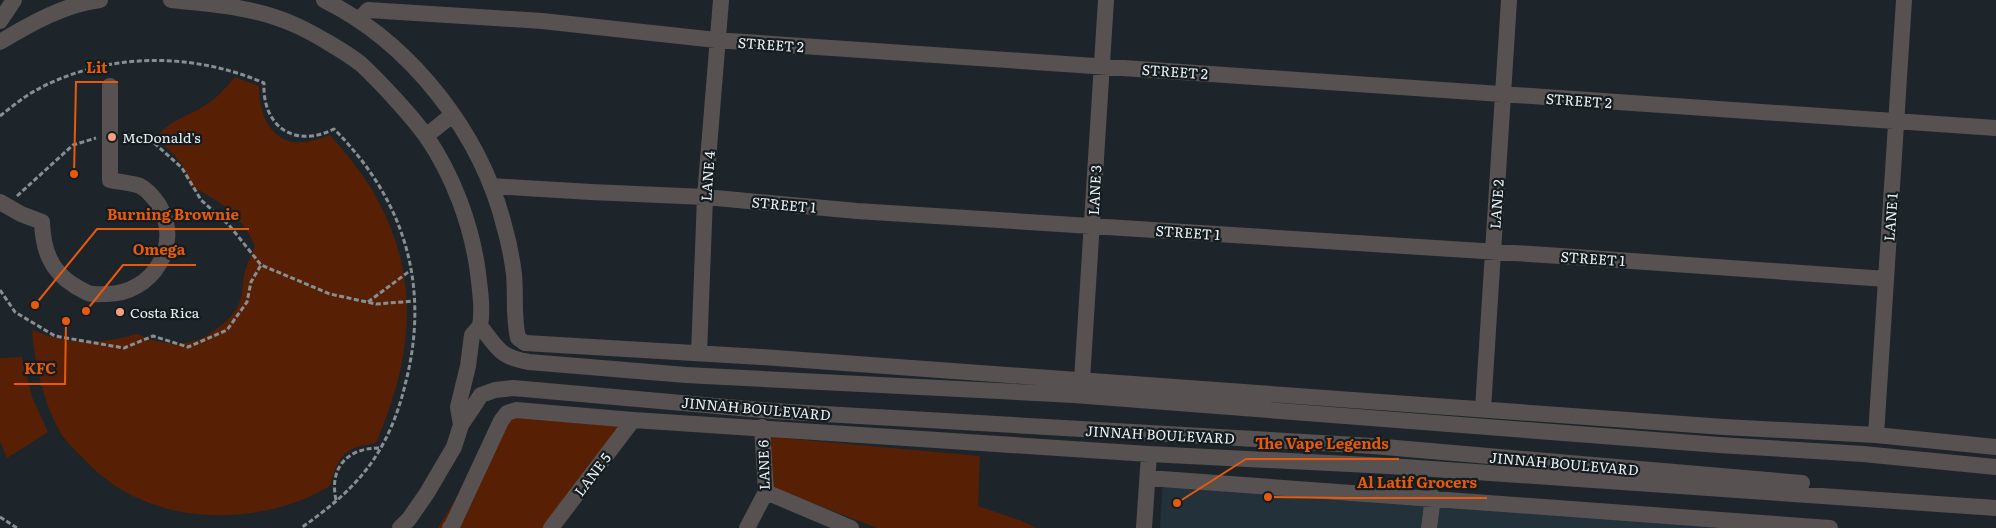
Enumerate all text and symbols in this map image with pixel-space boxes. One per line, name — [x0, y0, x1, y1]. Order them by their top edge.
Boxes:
street label: STREET 2 — [737, 32, 805, 56]
callout: Lit — [76, 52, 118, 82]
text: Lit — [86, 55, 108, 78]
street label: STREET 2 — [1141, 59, 1209, 83]
street label: STREET 2 — [1545, 88, 1613, 112]
place label: McDonald's — [122, 127, 201, 147]
marker: McDonald's — [106, 131, 118, 143]
street label: LANE 4 — [695, 150, 719, 202]
street label: LANE 3 — [1083, 164, 1105, 216]
street label: LANE 2 — [1484, 179, 1508, 229]
street label: STREET 1 — [751, 191, 817, 217]
street label: LANE 1 — [1878, 192, 1902, 242]
callout: Burning Brownie — [97, 199, 249, 229]
text: Burning Brownie — [107, 202, 240, 225]
street label: STREET 1 — [1155, 220, 1221, 244]
callout: Omega — [123, 235, 196, 265]
text: Omega — [133, 237, 186, 260]
street label: STREET 1 — [1560, 246, 1626, 270]
place label: Costa Rica — [130, 302, 200, 322]
marker: Costa Rica — [114, 306, 126, 318]
callout: KFC — [14, 354, 65, 384]
text: KFC — [24, 356, 56, 379]
street label: JINNAH BOULEVARD — [681, 392, 832, 425]
street label: JINNAH BOULEVARD — [1085, 420, 1236, 448]
callout: The Vape Legends — [1246, 429, 1399, 459]
text: The Vape Legends — [1255, 431, 1389, 454]
street label: LANE 6 — [752, 439, 774, 490]
street label: JINNAH BOULEVARD — [1489, 447, 1640, 480]
street label: LANE 5 — [569, 448, 615, 500]
callout: Al Latif Grocers — [1347, 468, 1487, 498]
text: Al Latif Grocers — [1357, 470, 1478, 493]

